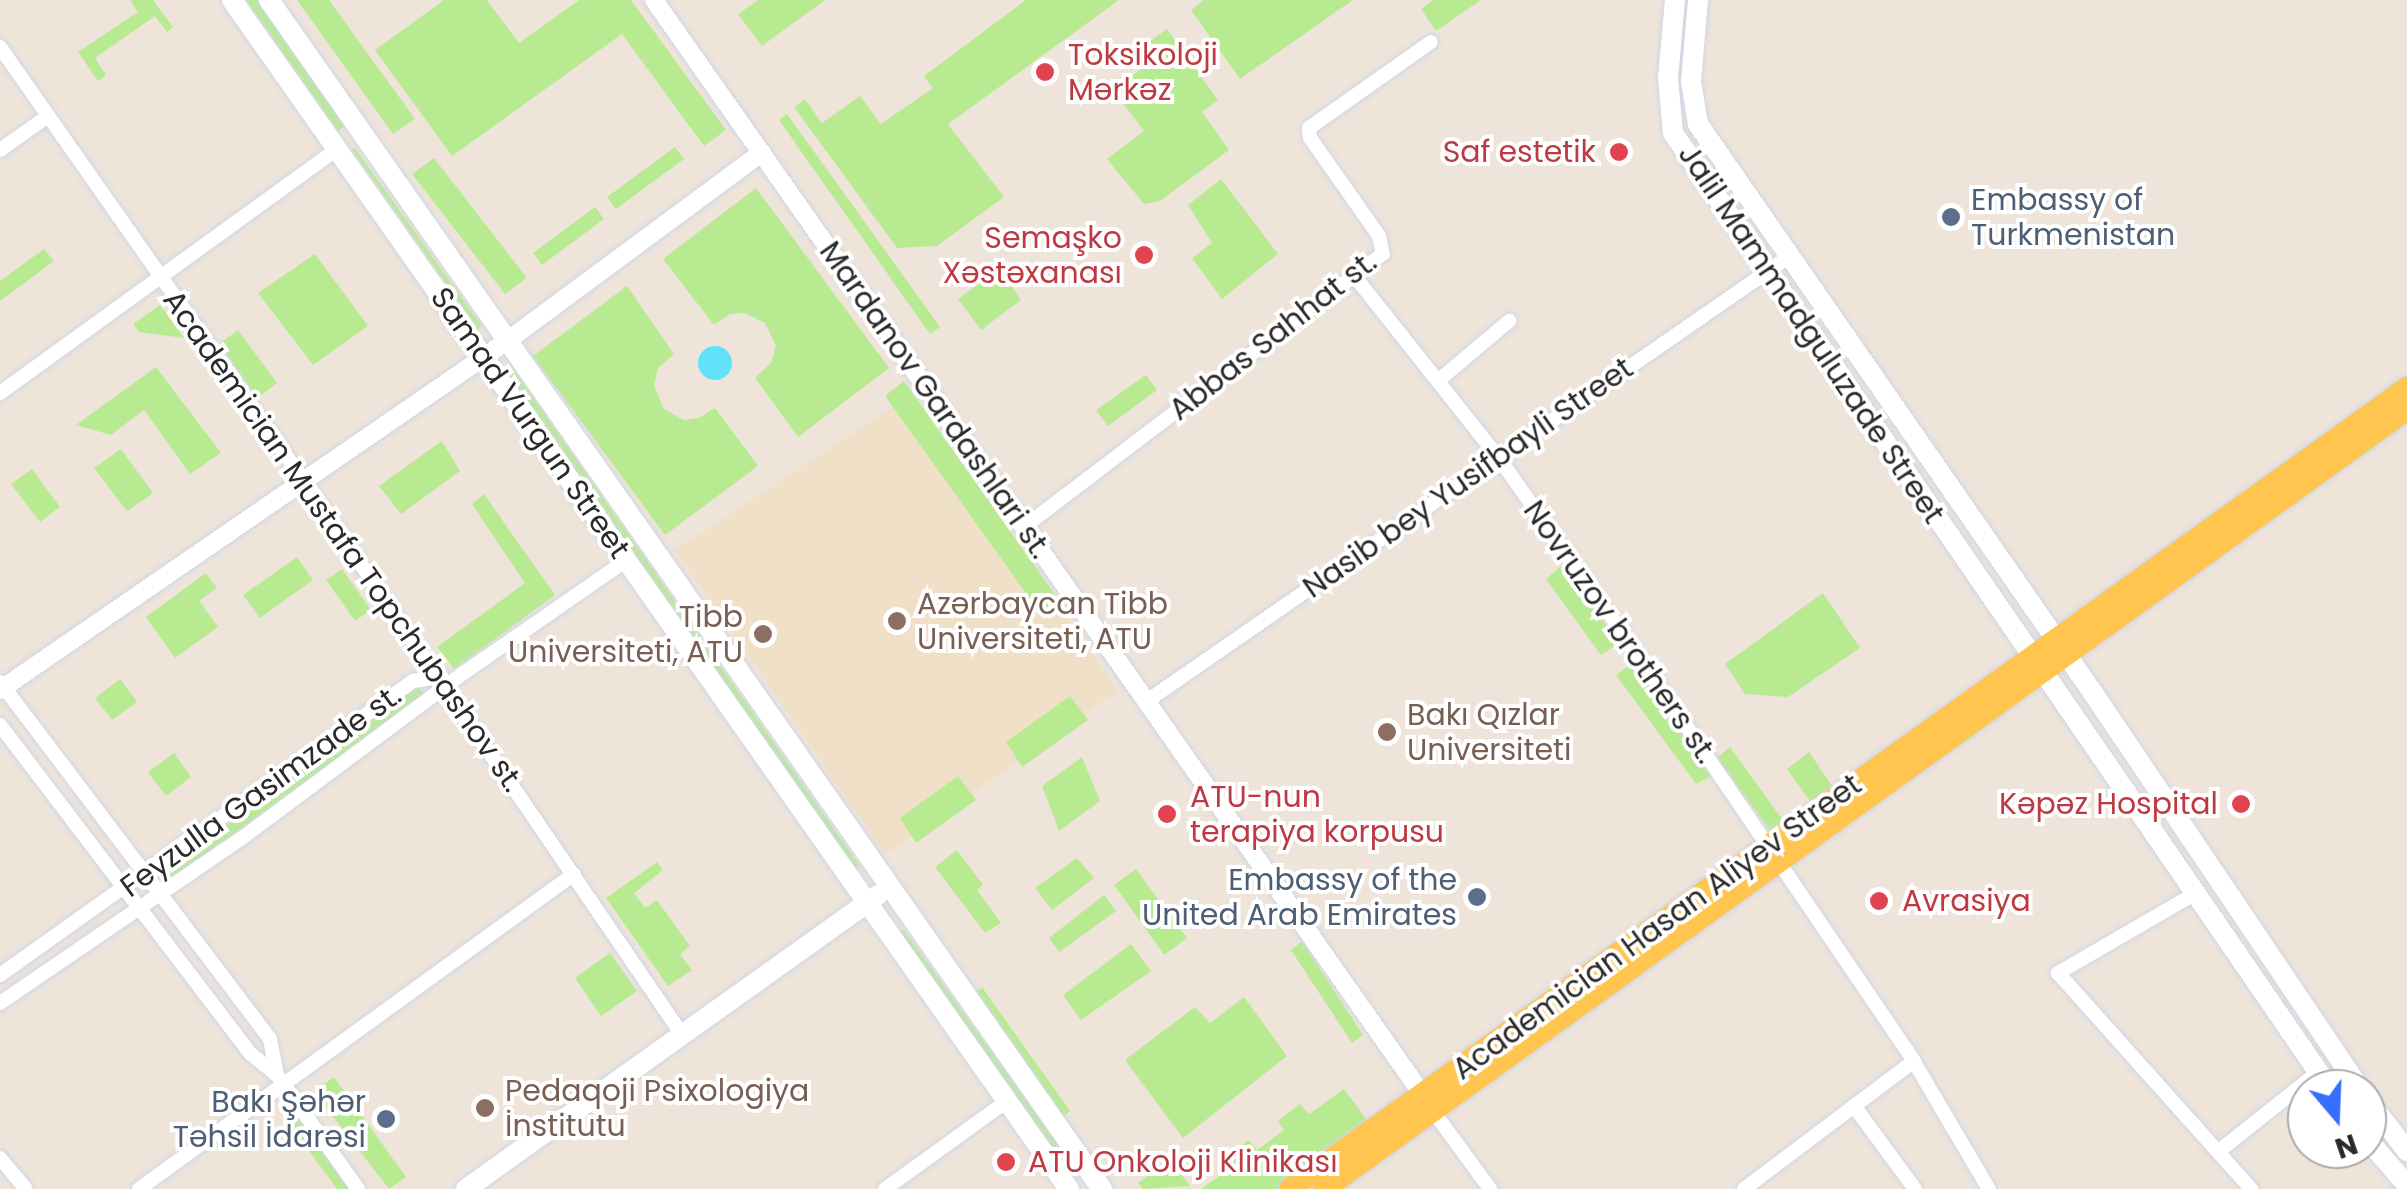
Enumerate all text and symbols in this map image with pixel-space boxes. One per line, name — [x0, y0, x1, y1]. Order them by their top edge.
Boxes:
place label: Toksikoloji Mərkəz — [1068, 37, 1218, 108]
marker: Toksikoloji Mərkəz — [1032, 59, 1058, 85]
place label: Saf estetik — [1443, 134, 1596, 170]
street label: Jalil Mammadguluzade Street — [1670, 138, 1952, 530]
marker: Saf estetik — [1606, 139, 1632, 165]
place label: Embassy of Turkmenistan — [1971, 182, 2175, 252]
marker: Embassy of Turkmenistan — [1940, 206, 1962, 228]
place label: Semaşko Xəstəxanası — [942, 220, 1122, 290]
street label: Mardanov Gardashlari st. — [812, 235, 1058, 565]
marker: Semaşko Xəstəxanası — [1131, 242, 1157, 268]
street label: Abbas Sahhat st. — [1162, 244, 1384, 428]
street label: Samad Vurgun Street — [423, 281, 637, 565]
street label: Academician Mustafa Topchubashov st. — [155, 283, 531, 799]
street label: Nasib bey Yusifbayli Street — [1296, 350, 1640, 606]
street label: Novruzov brothers st. — [1516, 494, 1724, 770]
place label: Azərbaycan Tibb Universiteti, ATU — [917, 586, 1168, 656]
place label: Tibb Universiteti, ATU — [508, 599, 743, 670]
marker: Azərbaycan Tibb Universiteti, ATU — [886, 610, 908, 632]
marker: Tibb Universiteti, ATU — [752, 623, 774, 645]
street label: Feyzulla Gasimzade st. — [114, 677, 408, 905]
place label: Bakı Qızlar Universiteti — [1407, 697, 1571, 768]
marker: Bakı Qızlar Universiteti — [1376, 721, 1398, 743]
street label: Academician Hasan Aliyev Street — [1446, 767, 1868, 1087]
place label: ATU-nun terapiya korpusu — [1190, 779, 1444, 850]
place label: Kəpəz Hospital — [1999, 786, 2218, 822]
marker: Kəpəz Hospital — [2228, 791, 2254, 817]
marker: ATU-nun terapiya korpusu — [1154, 801, 1180, 827]
place label: Embassy of the United Arab Emirates — [1142, 862, 1457, 932]
place label: Avrasiya — [1902, 883, 2031, 919]
marker: Embassy of the United Arab Emirates — [1466, 886, 1488, 908]
marker: Avrasiya — [1866, 888, 1892, 914]
north arrow — [2287, 1069, 2387, 1169]
place label: Pedaqoji Psixologiya İnstitutu — [505, 1073, 809, 1144]
place label: Bakı Şəhər Təhsil İdarəsi — [173, 1084, 366, 1154]
marker: Pedaqoji Psixologiya İnstitutu — [474, 1097, 496, 1119]
marker: Bakı Şəhər Təhsil İdarəsi — [375, 1108, 397, 1130]
text: N — [2330, 1124, 2363, 1168]
place label: ATU Onkoloji Klinikası — [1028, 1144, 1338, 1180]
marker: ATU Onkoloji Klinikası — [993, 1149, 1019, 1175]

